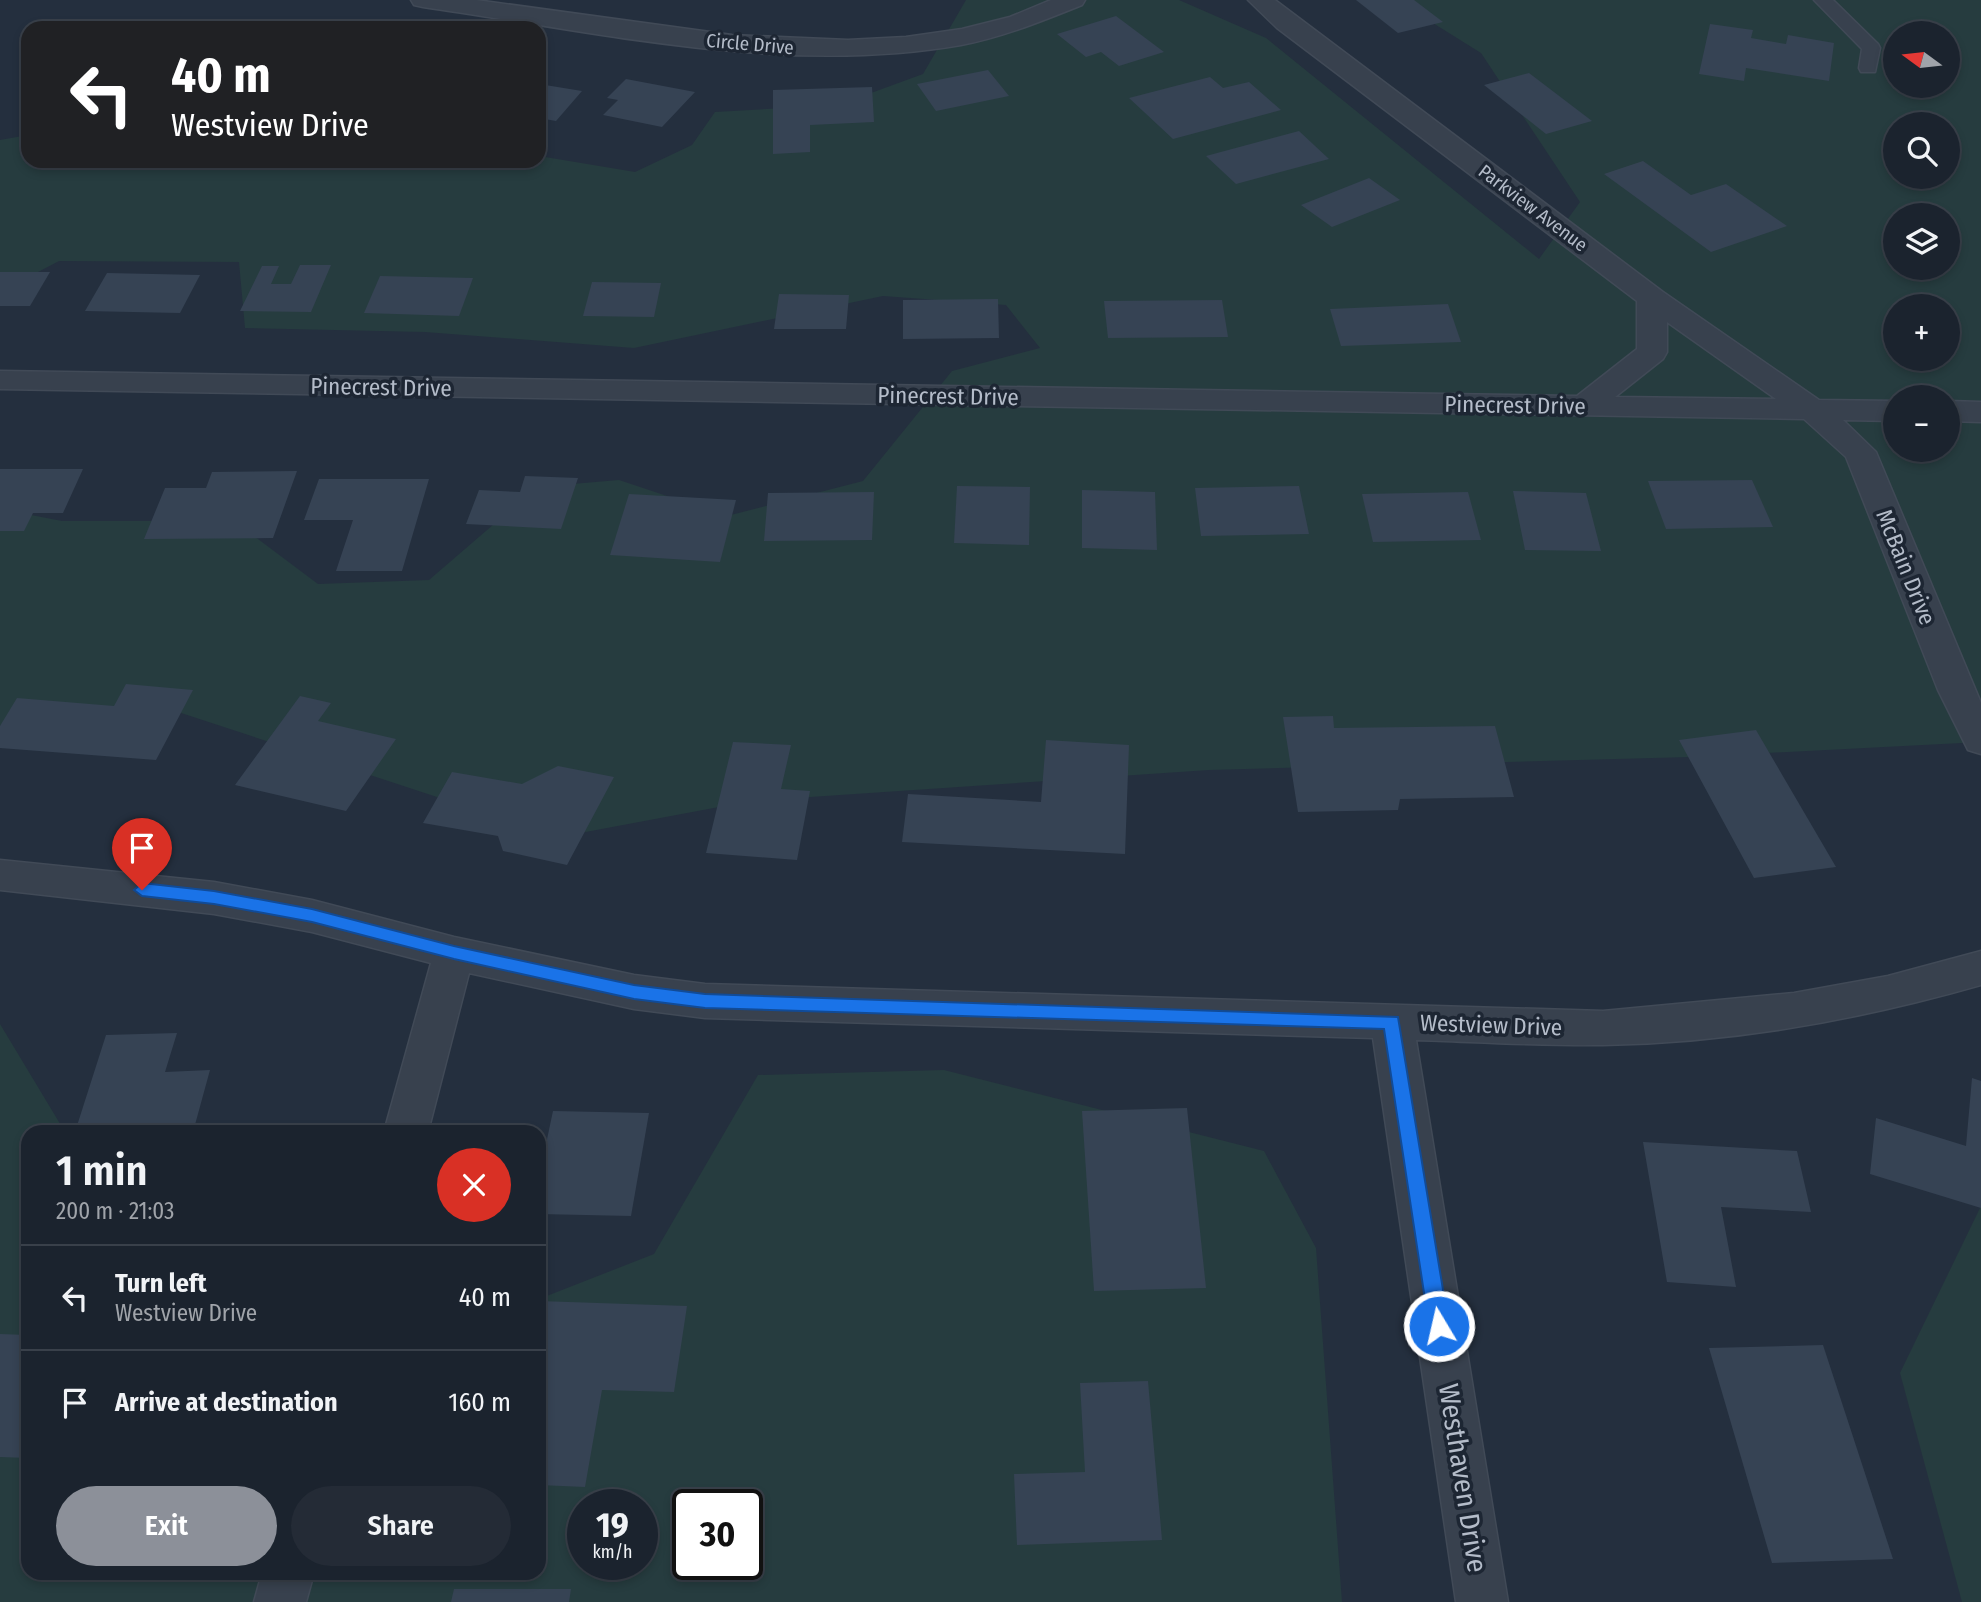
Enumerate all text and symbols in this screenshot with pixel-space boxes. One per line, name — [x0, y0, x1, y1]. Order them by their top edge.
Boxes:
north arrow — [1883, 21, 1960, 98]
map controls — [1883, 21, 1960, 462]
street label: Circle Drive — [705, 29, 795, 59]
text: 40 m — [171, 46, 271, 105]
icon: left — [56, 49, 147, 140]
text: Westview Drive — [171, 106, 369, 144]
button: search — [1883, 112, 1960, 189]
street label: Parkview Avenue — [1474, 160, 1592, 256]
button: layers — [1883, 203, 1960, 280]
button: + — [1883, 294, 1960, 371]
street label: Pinecrest Drive — [310, 372, 452, 402]
street label: Pinecrest Drive — [877, 381, 1019, 411]
button: − — [1883, 385, 1960, 462]
street label: Pinecrest Drive — [1444, 390, 1586, 420]
street label: McBain Drive — [1870, 505, 1942, 629]
pin — [112, 818, 172, 890]
icon: arrive — [123, 829, 161, 867]
street label: Westview Drive — [1419, 1009, 1563, 1041]
text: 1 min — [56, 1146, 147, 1196]
button: close — [437, 1148, 511, 1222]
text: 200 m · 21:03 — [56, 1197, 175, 1225]
text: Turn left — [115, 1268, 207, 1299]
icon: left — [56, 1279, 94, 1317]
text: 40 m — [459, 1282, 511, 1313]
position arrow — [1402, 1289, 1476, 1363]
text: Westview Drive — [115, 1299, 257, 1327]
street label: Westhaven Drive — [1432, 1381, 1494, 1575]
icon: arrive — [56, 1384, 94, 1422]
text: Arrive at destination — [115, 1387, 338, 1418]
text: 160 m — [448, 1387, 511, 1418]
button: Exit — [56, 1486, 277, 1566]
button: Share — [291, 1486, 511, 1566]
speed limit sign: 30 — [672, 1489, 763, 1580]
text: 19 — [596, 1504, 629, 1546]
text: km/h — [592, 1541, 633, 1563]

